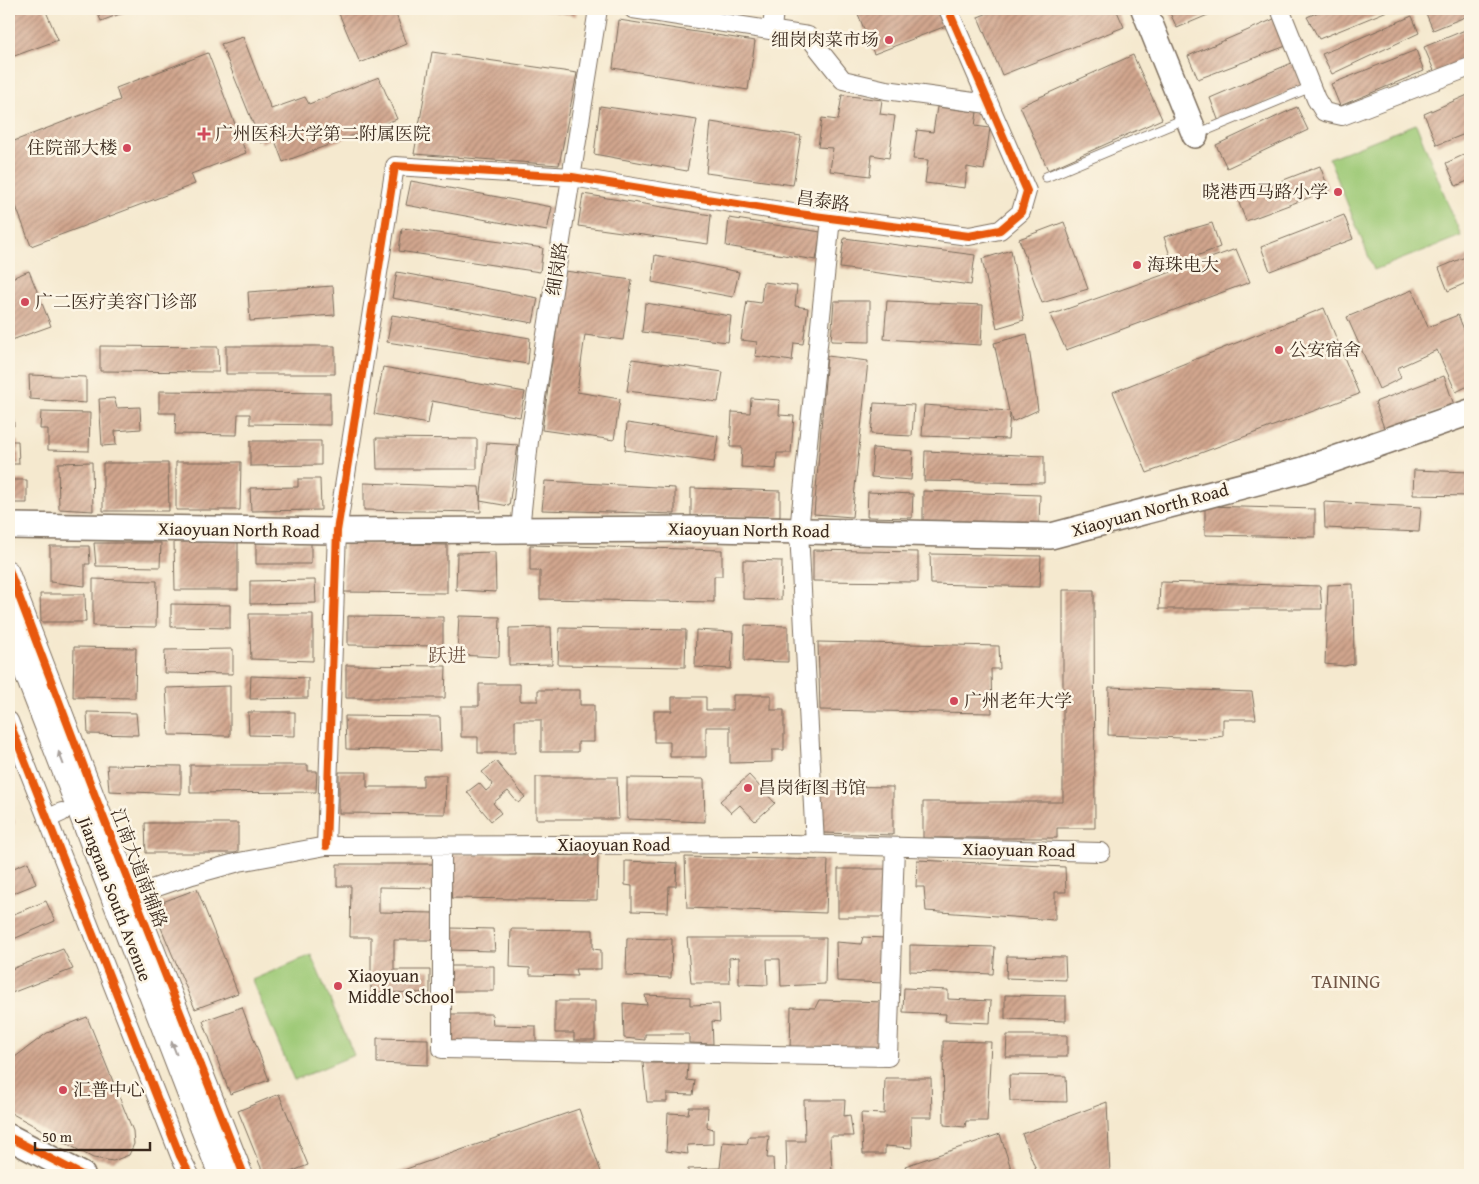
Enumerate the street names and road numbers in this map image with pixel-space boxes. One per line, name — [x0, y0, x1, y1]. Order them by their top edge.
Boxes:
street label: 昌泰路 — [794, 183, 852, 218]
street label: 细岗路 — [539, 240, 574, 298]
street label: Xiaoyuan North Road — [1068, 475, 1232, 543]
street label: Xiaoyuan North Road — [158, 515, 320, 544]
street label: Xiaoyuan North Road — [668, 515, 830, 544]
street label: 江南大道南辅路 — [104, 804, 175, 931]
street label: Jiangnan South Avenue — [71, 811, 159, 985]
street label: Xiaoyuan Road — [558, 831, 671, 858]
street label: Xiaoyuan Road — [962, 835, 1076, 864]

